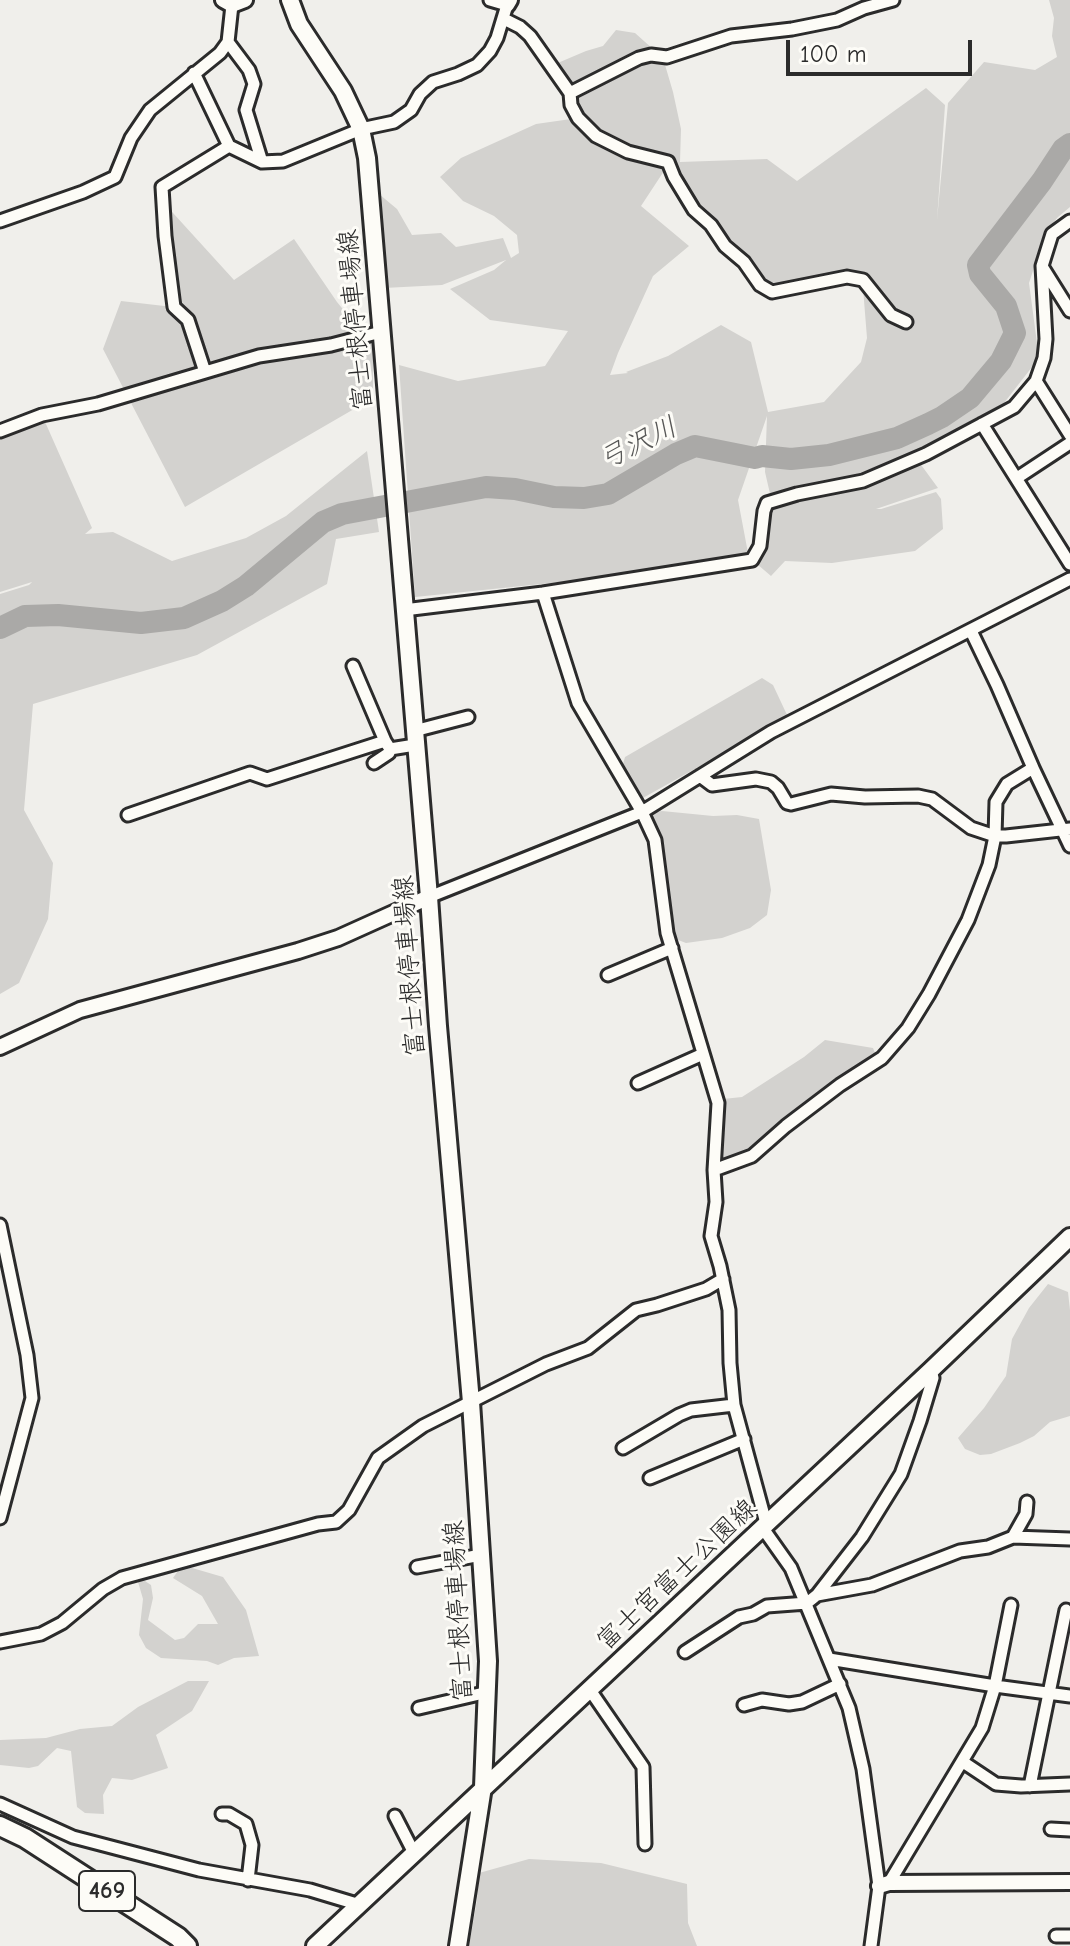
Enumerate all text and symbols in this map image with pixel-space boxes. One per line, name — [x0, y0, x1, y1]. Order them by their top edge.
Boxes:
scale bar — [790, 24, 976, 74]
text: 100 m — [800, 40, 867, 68]
street label: 富士根停車場線 — [333, 228, 379, 412]
water label: 弓沢川 — [593, 410, 683, 478]
street label: 富士根停車場線 — [388, 874, 432, 1058]
street label: 富士宮富士公園線 — [590, 1493, 764, 1657]
street label: 富士根停車場線 — [439, 1519, 479, 1703]
road number: 469 — [79, 1871, 135, 1911]

